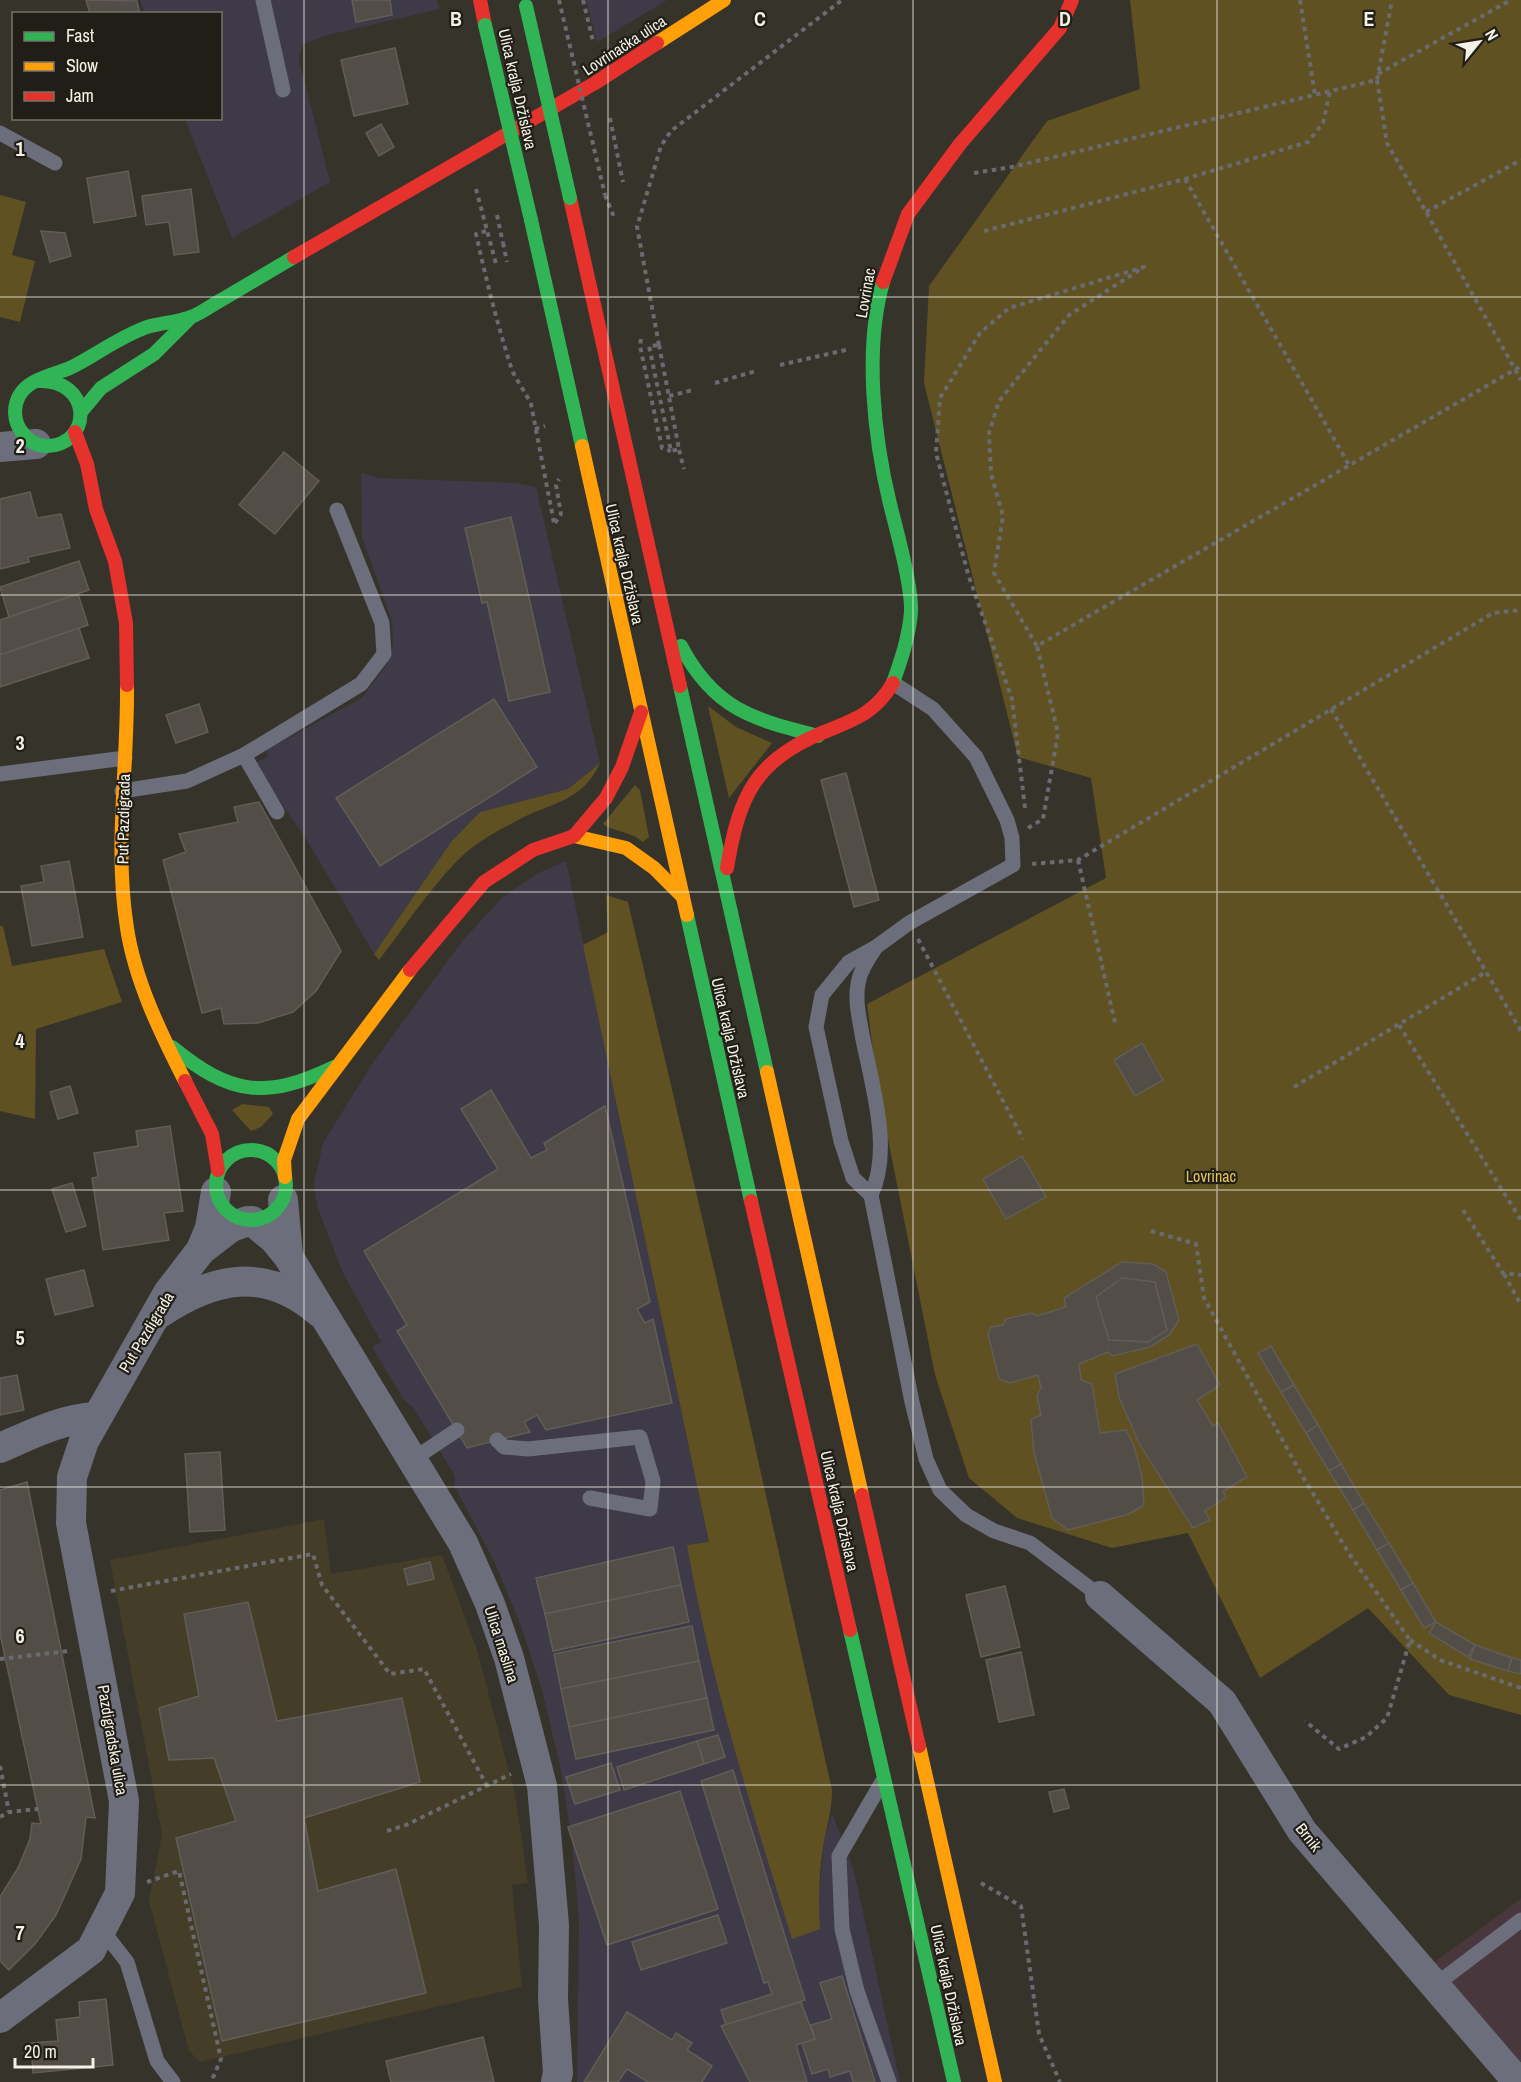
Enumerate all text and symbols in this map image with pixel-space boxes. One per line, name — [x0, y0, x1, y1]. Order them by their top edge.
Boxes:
text: B — [450, 5, 462, 32]
text: C — [754, 5, 766, 32]
text: D — [1059, 5, 1071, 32]
text: E — [1364, 5, 1375, 32]
street label: Lovrinačka ulica — [578, 9, 671, 80]
legend — [12, 12, 222, 120]
north arrow — [1449, 12, 1509, 72]
text: Fast — [66, 23, 94, 48]
text: N — [1480, 25, 1504, 44]
street label: Ulica kralja Držislava — [493, 27, 543, 152]
text: Slow — [66, 53, 98, 78]
text: Jam — [66, 83, 94, 108]
text: 1 — [15, 135, 25, 162]
street label: Lovrinac — [850, 266, 880, 320]
text: 2 — [15, 432, 25, 459]
street label: Ulica kralja Držislava — [600, 502, 650, 627]
text: 3 — [15, 729, 25, 756]
street label: Put Pazdigrada — [111, 773, 135, 864]
street label: Ulica kralja Držislava — [706, 976, 756, 1101]
text: 4 — [15, 1027, 25, 1054]
park label: Lovrinac — [1186, 1165, 1237, 1187]
street label: Put Pazdigrada — [113, 1287, 179, 1376]
text: 5 — [15, 1324, 25, 1351]
street label: Ulica kralja Držislava — [815, 1449, 865, 1574]
street label: Ulica maslina — [479, 1603, 525, 1686]
text: 6 — [15, 1622, 25, 1649]
street label: Pazdigradska ulica — [92, 1683, 134, 1798]
street label: Brnik — [1291, 1818, 1327, 1856]
text: 7 — [15, 1919, 25, 1946]
street label: Ulica kralja Držislava — [925, 1922, 973, 2048]
scale bar — [15, 2031, 93, 2069]
text: 20 m — [24, 2039, 57, 2064]

